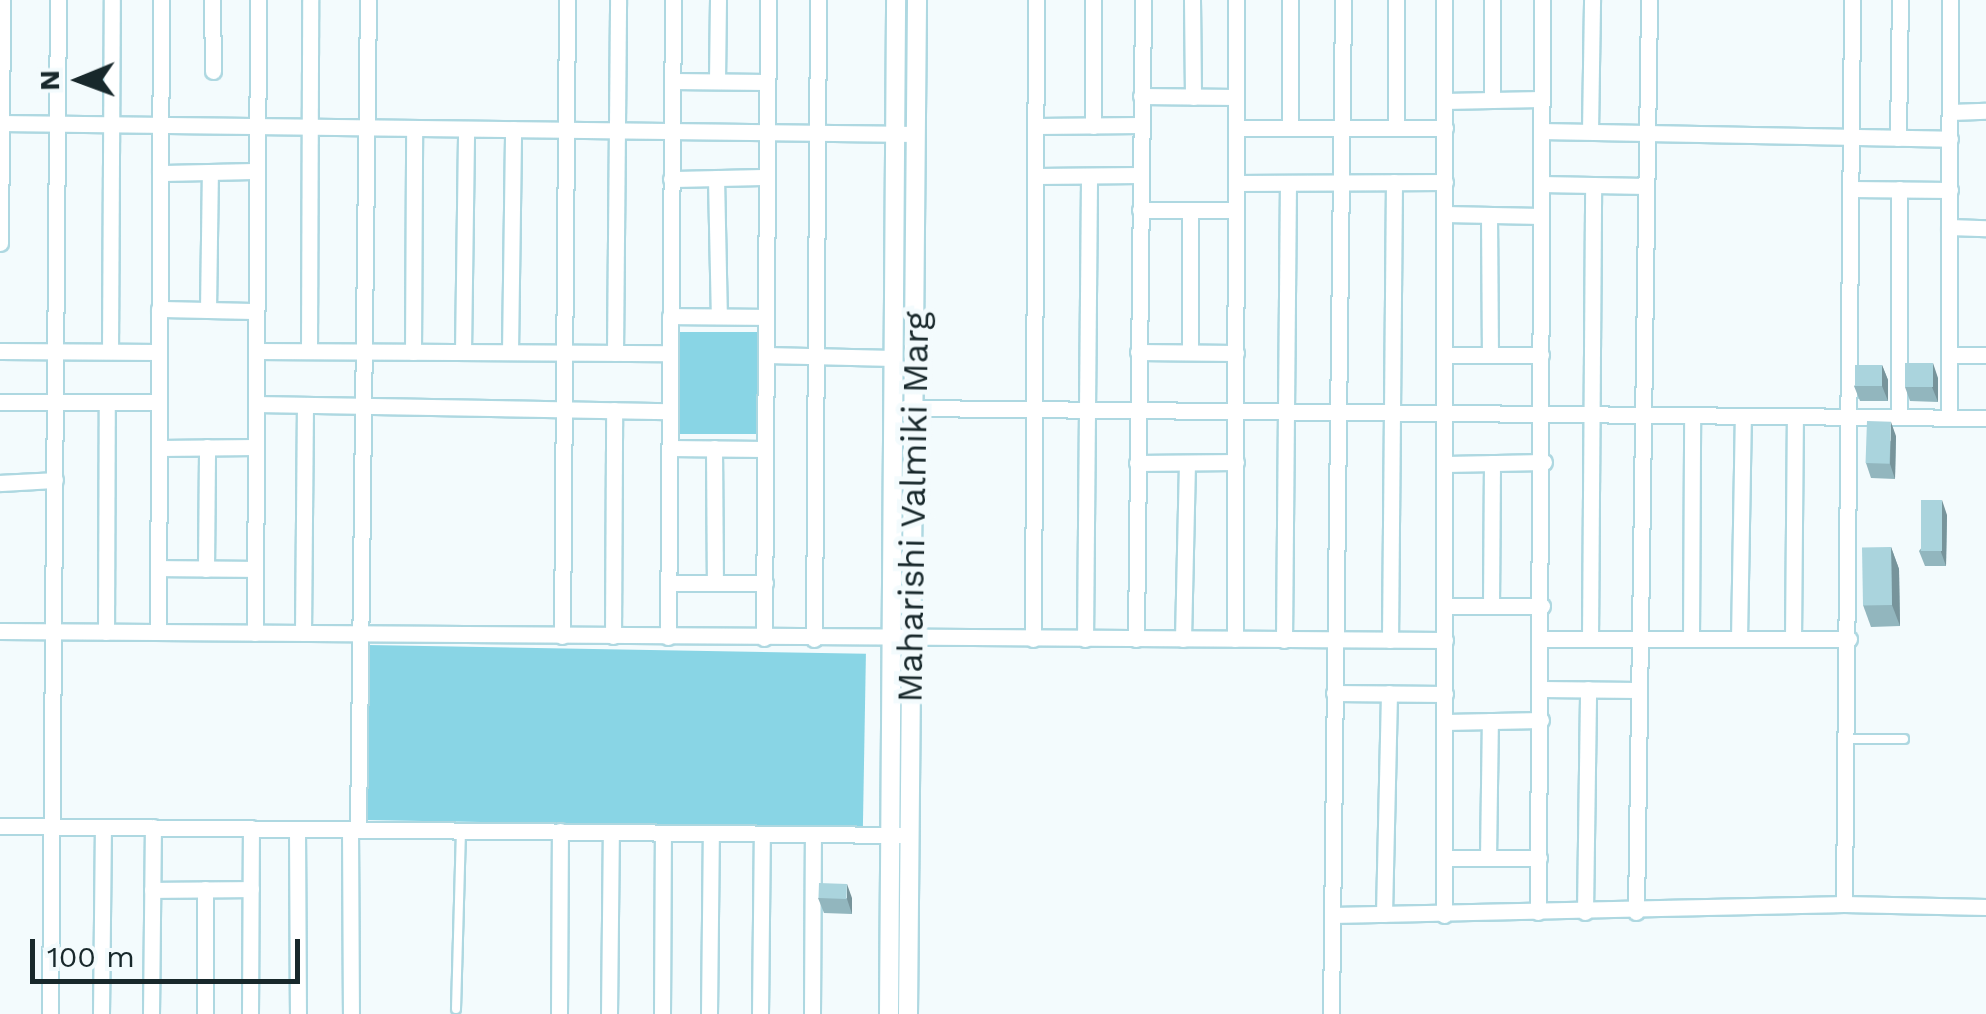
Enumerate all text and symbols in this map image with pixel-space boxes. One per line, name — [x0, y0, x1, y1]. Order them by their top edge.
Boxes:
north arrow — [30, 30, 130, 130]
text: N — [33, 70, 66, 91]
street label: Maharishi Valmiki Marg — [889, 311, 937, 703]
scale bar — [35, 919, 305, 981]
text: 100 m — [47, 939, 135, 974]

